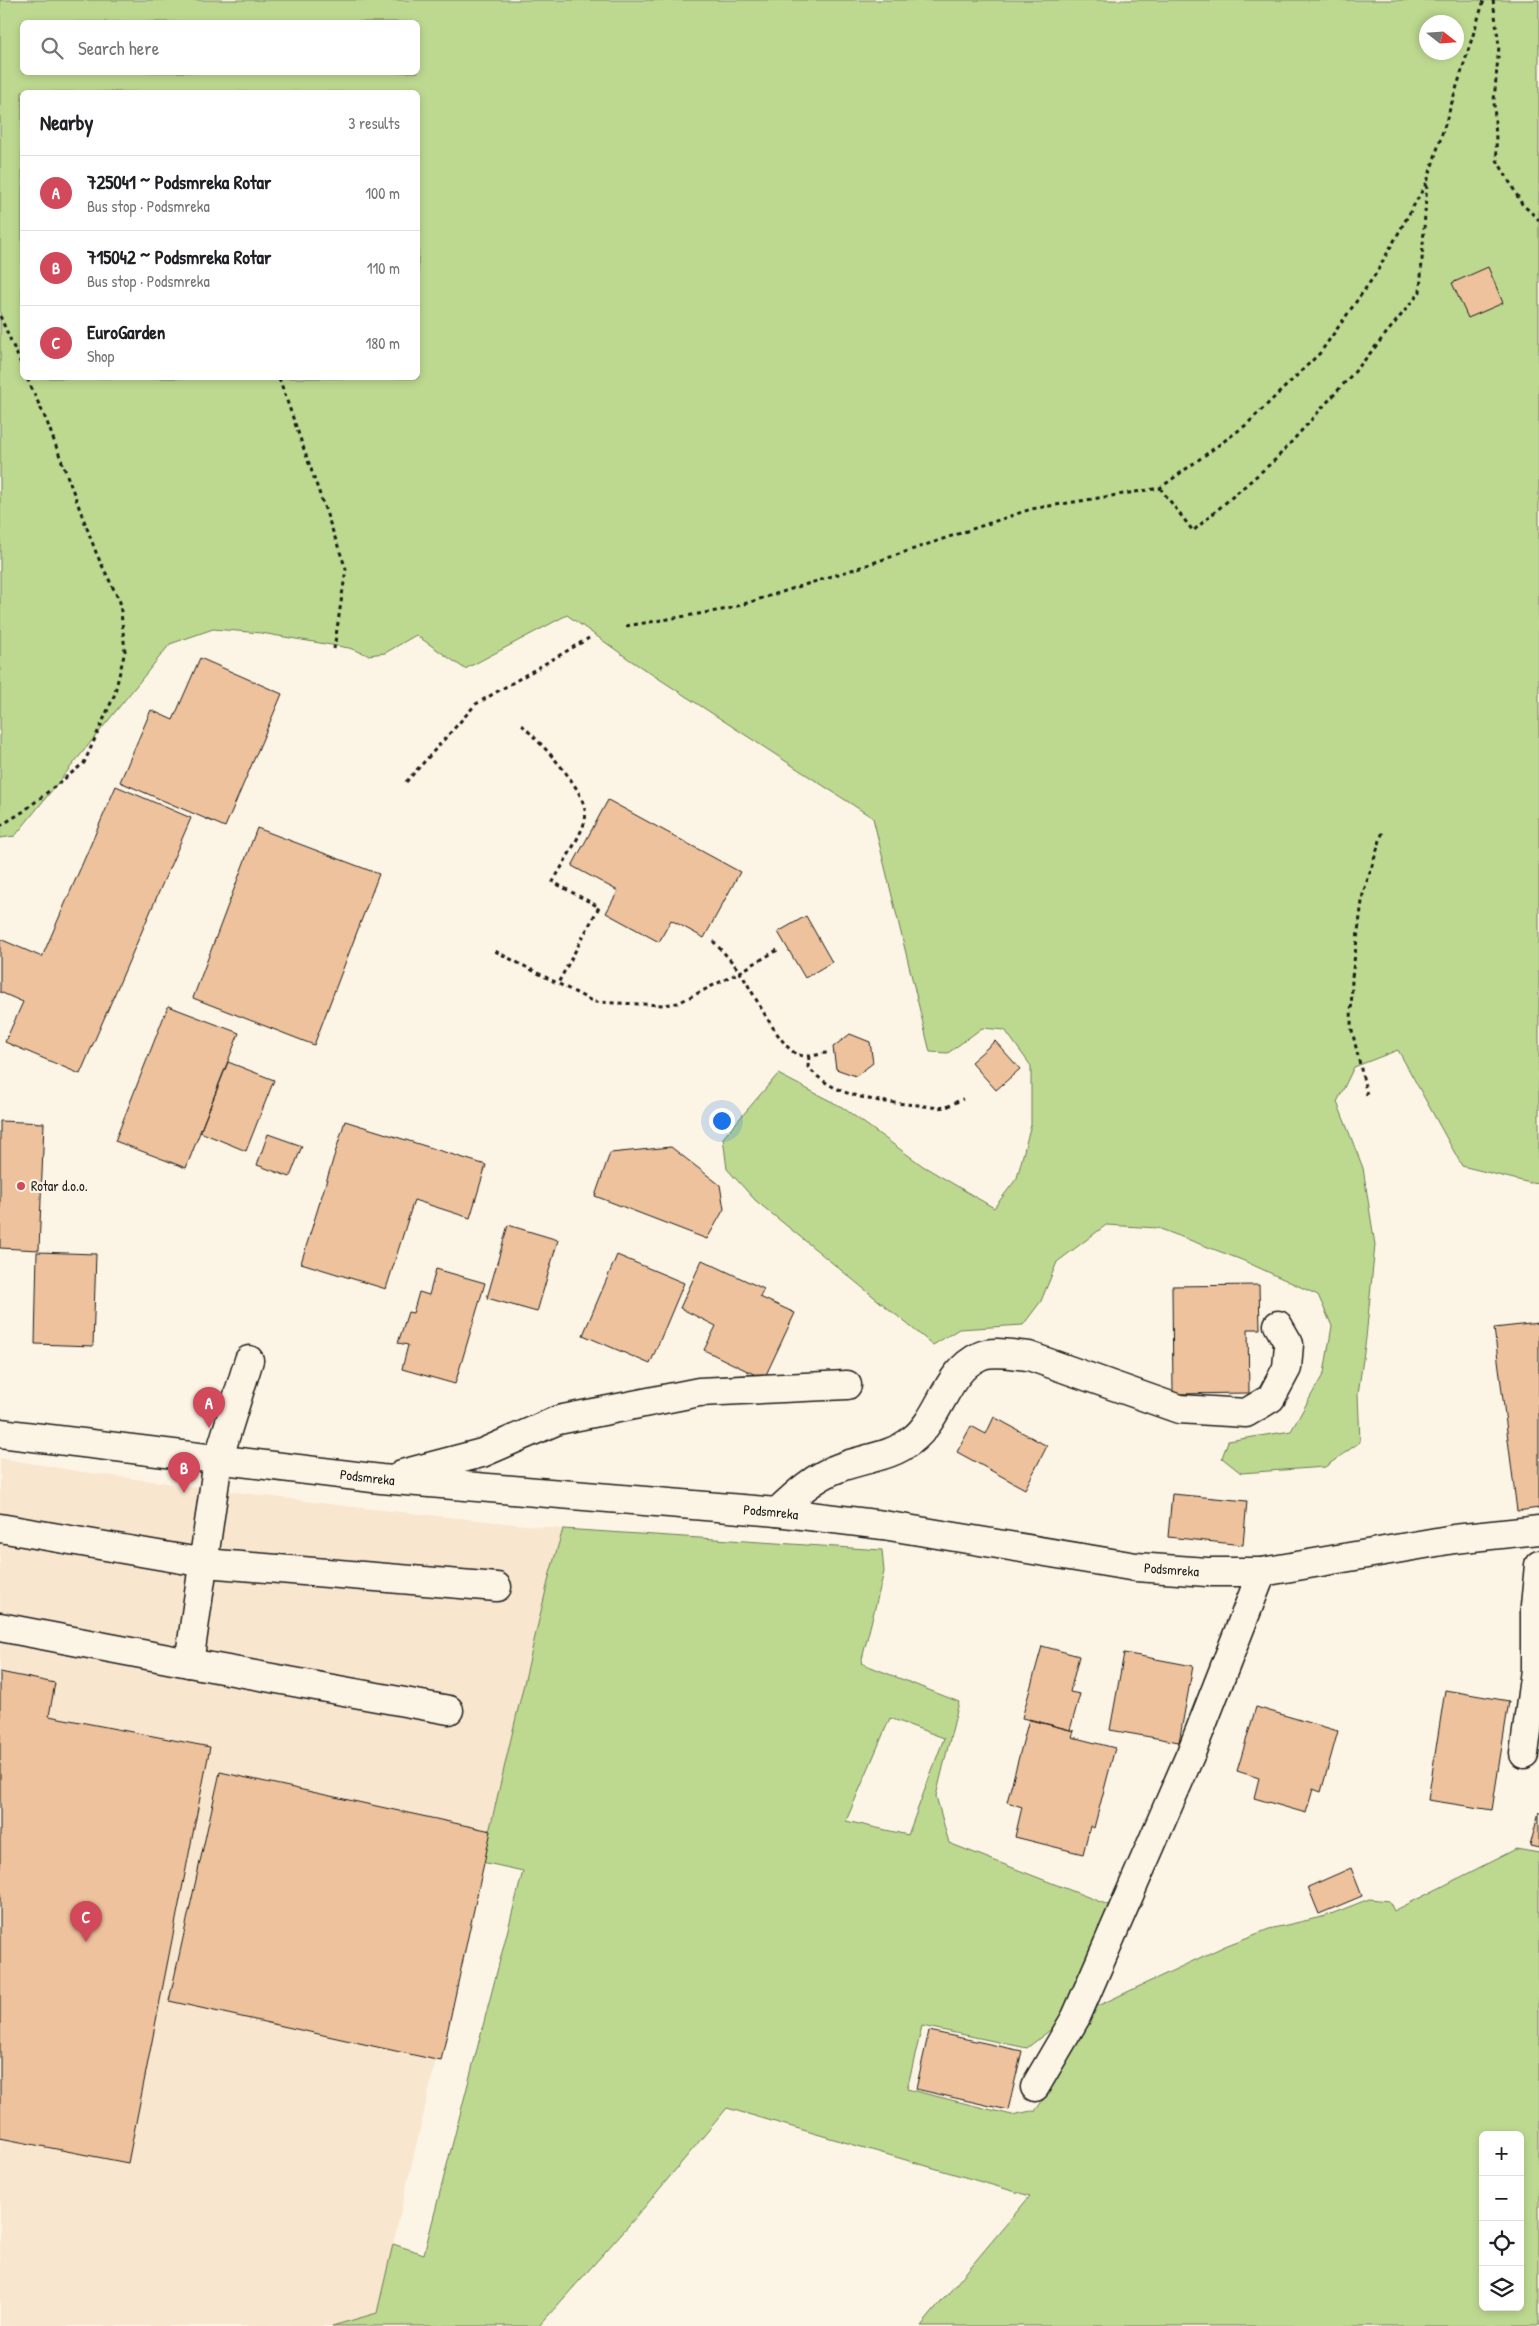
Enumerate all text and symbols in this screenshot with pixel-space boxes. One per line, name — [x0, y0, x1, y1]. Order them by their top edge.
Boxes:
north arrow — [1419, 15, 1464, 60]
search box — [20, 20, 420, 75]
icon: search — [38, 34, 66, 62]
text: Search here — [78, 35, 159, 61]
text: Nearby — [40, 108, 93, 137]
text: 3 results — [348, 112, 400, 134]
text: 725041 ~ Podsmreka Rotar — [87, 169, 271, 195]
text: A — [52, 182, 60, 204]
text: 100 m — [365, 182, 400, 204]
text: Bus stop · Podsmreka — [87, 195, 210, 217]
text: 715042 ~ Podsmreka Rotar — [87, 244, 271, 270]
text: B — [52, 257, 60, 279]
text: 110 m — [367, 257, 400, 279]
text: Bus stop · Podsmreka — [87, 270, 210, 292]
text: EuroGarden — [87, 319, 165, 345]
text: C — [52, 332, 60, 354]
text: 180 m — [366, 332, 400, 354]
text: Shop — [87, 345, 114, 367]
your location — [709, 1108, 735, 1134]
place label: Rotar d.o.o. — [31, 1176, 88, 1195]
marker: Rotar d.o.o. — [15, 1180, 27, 1192]
pin: A — [193, 1387, 225, 1428]
pin: B — [168, 1452, 200, 1493]
street label: Podsmreka — [339, 1464, 396, 1489]
street label: Podsmreka — [743, 1499, 800, 1524]
street label: Podsmreka — [1143, 1558, 1200, 1580]
pin: C — [70, 1901, 102, 1942]
map controls — [1479, 2131, 1524, 2311]
button: + — [1479, 2131, 1524, 2176]
button: − — [1479, 2176, 1524, 2221]
button: locate — [1479, 2221, 1524, 2266]
button: layers — [1479, 2266, 1524, 2311]

